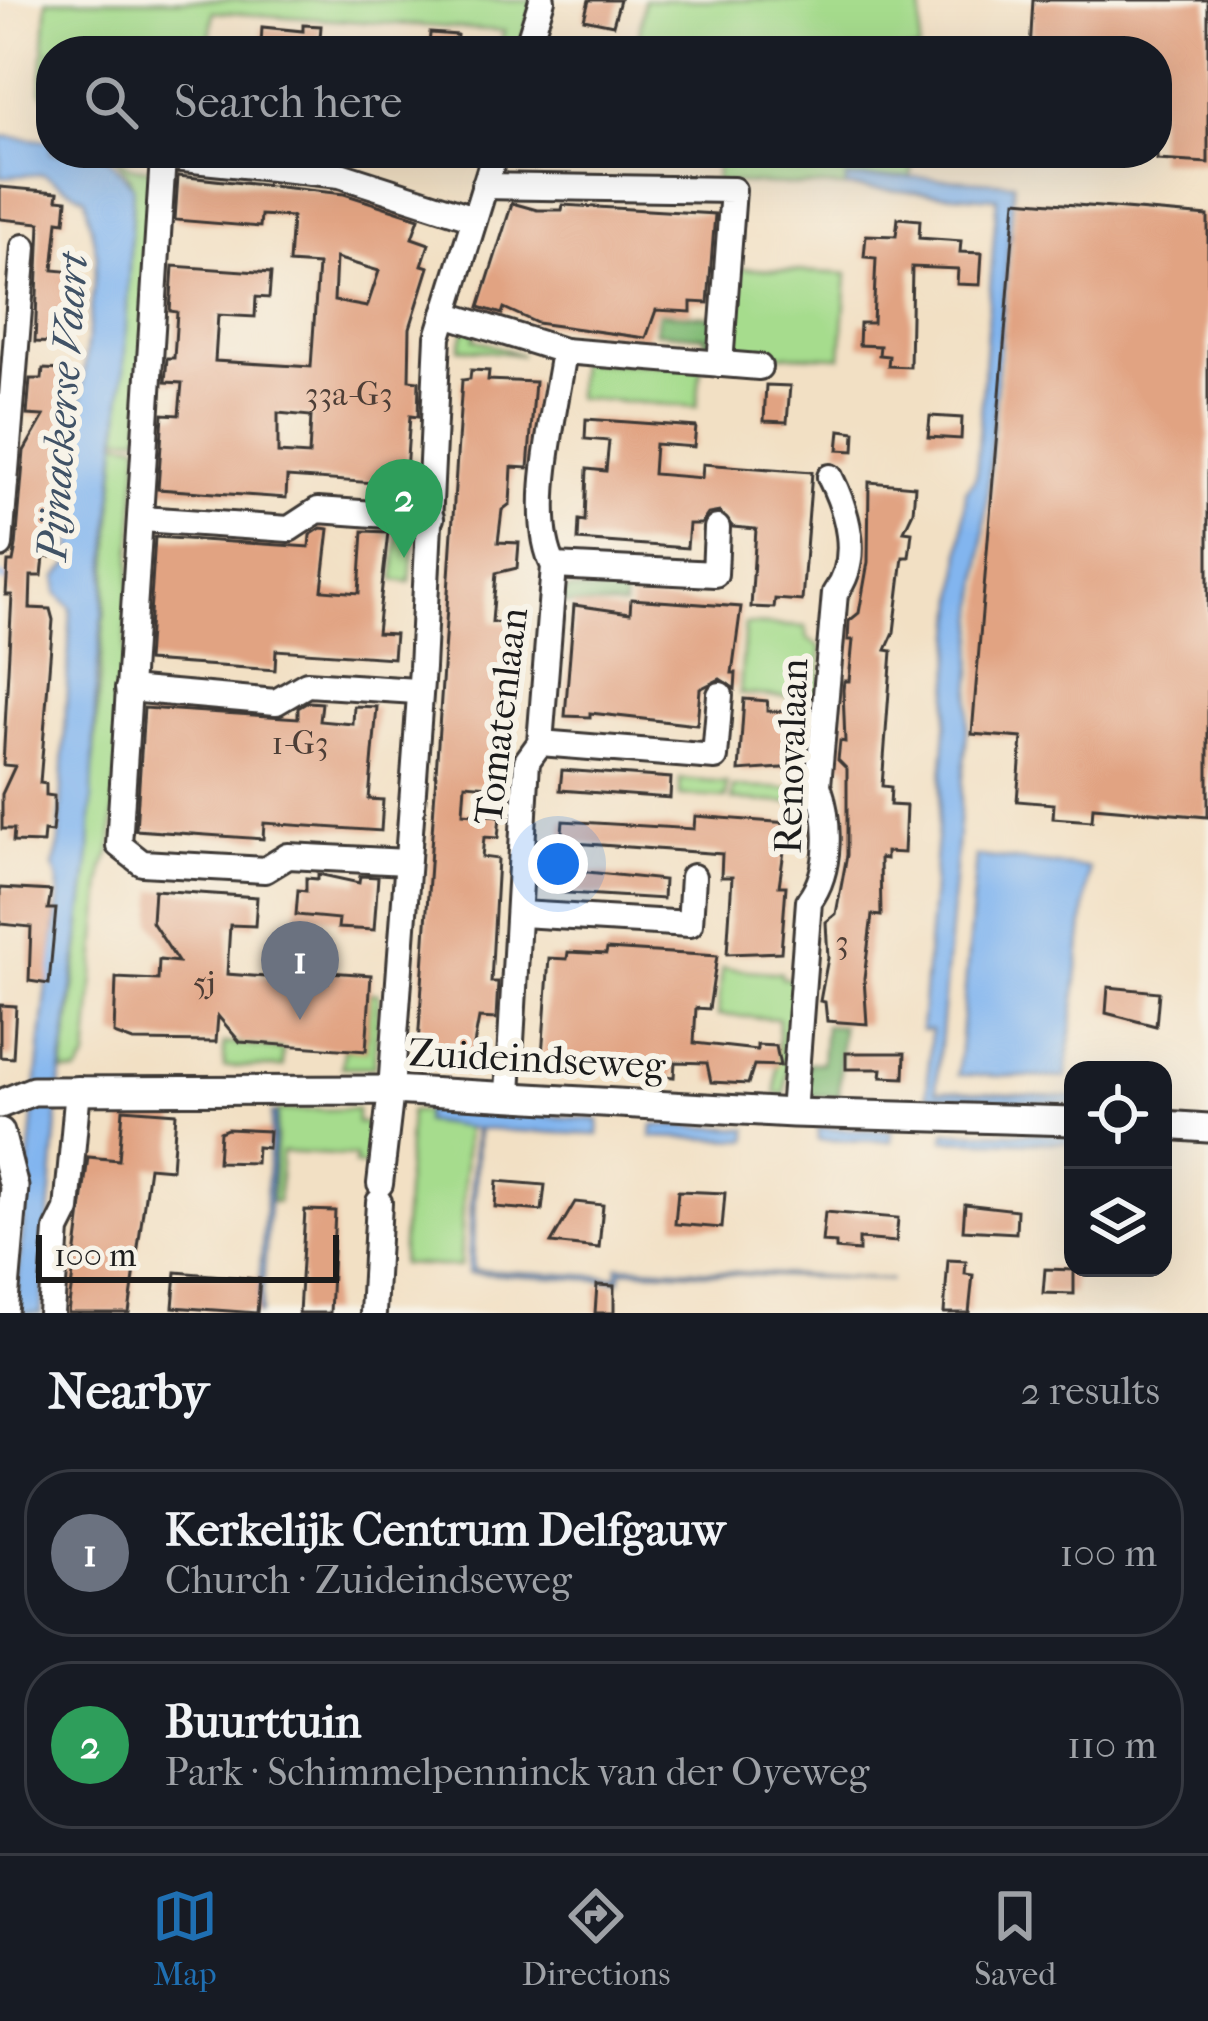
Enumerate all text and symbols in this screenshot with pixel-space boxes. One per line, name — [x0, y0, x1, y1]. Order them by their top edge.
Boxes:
search box — [36, 36, 1172, 168]
icon: search — [78, 69, 144, 135]
text: Search here — [174, 76, 402, 129]
water label: Pijnackerse Vaart — [28, 249, 98, 564]
house number: 33a-G3 — [305, 375, 393, 414]
pin: 2 — [365, 459, 443, 558]
street label: Tomatenlaan — [465, 605, 537, 827]
street label: Renovalaan — [765, 657, 817, 854]
house number: 1-G3 — [271, 724, 329, 763]
your location — [528, 834, 588, 894]
pin: 1 — [261, 921, 339, 1020]
house number: 3 — [835, 923, 849, 962]
house number: 5j — [193, 964, 215, 1003]
street label: Zuideindseweg — [407, 1029, 668, 1089]
map controls — [1064, 1061, 1172, 1277]
button: locate — [1064, 1061, 1172, 1169]
button: layers — [1064, 1169, 1172, 1277]
scale bar — [36, 1229, 339, 1282]
text: 100 m — [54, 1236, 137, 1275]
text: Nearby — [48, 1361, 209, 1421]
text: 2 results — [1021, 1368, 1160, 1414]
text: Kerkelijk Centrum Delfgauw — [165, 1504, 725, 1557]
text: 1 — [83, 1530, 97, 1576]
text: 100 m — [1059, 1530, 1157, 1576]
text: Church · Zuideindseweg — [165, 1557, 572, 1603]
text: Buurttuin — [165, 1696, 361, 1749]
text: 2 — [80, 1722, 100, 1768]
text: 110 m — [1067, 1722, 1157, 1768]
text: Park · Schimmelpenninck van der Oyeweg — [165, 1749, 869, 1795]
tab: Map — [152, 1883, 218, 1994]
tab: Directions — [522, 1883, 670, 1994]
tab: Saved — [974, 1883, 1056, 1994]

